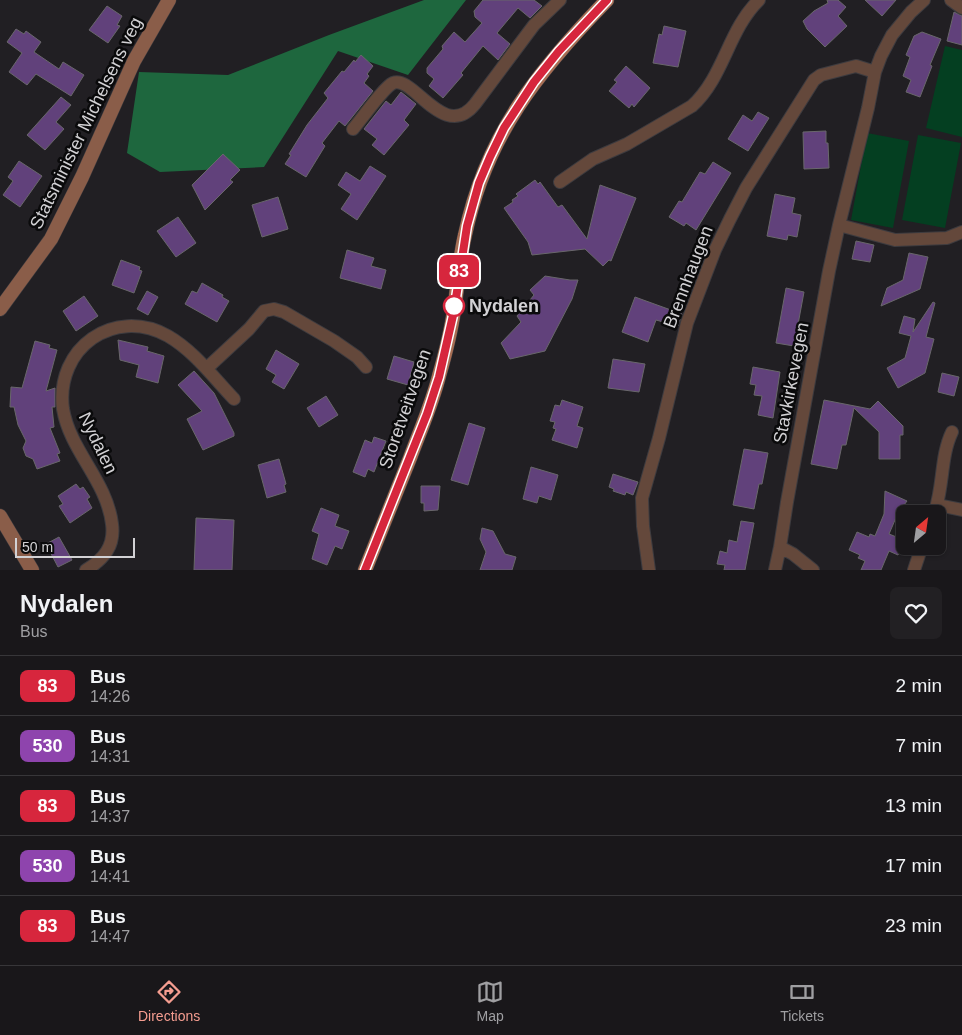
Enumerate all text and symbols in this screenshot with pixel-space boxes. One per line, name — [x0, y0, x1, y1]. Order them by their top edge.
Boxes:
street label: Statsminister Michelsens veg — [26, 14, 146, 232]
street label: Brennhaugen — [659, 223, 717, 331]
line badge: 83 — [436, 255, 482, 287]
text: 83 — [449, 261, 469, 281]
marker: Nydalen — [443, 295, 465, 317]
place label: Nydalen — [469, 296, 539, 316]
street label: Stavkirkevegen — [769, 321, 813, 445]
street label: Storetveitvegen — [375, 347, 435, 471]
street label: Nydalen — [75, 409, 121, 477]
north arrow — [896, 505, 946, 555]
map controls — [896, 505, 946, 555]
scale bar — [15, 535, 135, 558]
text: 50 m — [22, 539, 53, 555]
button: heart — [890, 587, 942, 639]
text: Nydalen — [20, 590, 113, 617]
text: Bus — [20, 623, 48, 640]
text: Bus — [90, 666, 126, 687]
text: 2 min — [896, 675, 942, 696]
text: 83 — [37, 676, 58, 696]
text: 14:26 — [90, 688, 130, 705]
text: Bus — [90, 726, 126, 747]
text: 7 min — [896, 735, 942, 756]
text: 530 — [32, 736, 63, 756]
text: 14:31 — [90, 748, 130, 765]
text: Bus — [90, 786, 126, 807]
text: 13 min — [885, 795, 942, 816]
text: 83 — [37, 796, 58, 816]
text: 14:37 — [90, 808, 130, 825]
text: Bus — [90, 846, 126, 867]
text: 17 min — [885, 855, 942, 876]
text: 530 — [32, 856, 63, 876]
text: 14:41 — [90, 868, 130, 885]
text: Bus — [90, 906, 126, 927]
text: 23 min — [885, 915, 942, 936]
text: 83 — [37, 916, 58, 936]
text: 14:47 — [90, 928, 130, 945]
tab: Directions — [138, 978, 200, 1024]
tab: Map — [476, 978, 504, 1024]
tab: Tickets — [780, 978, 824, 1024]

